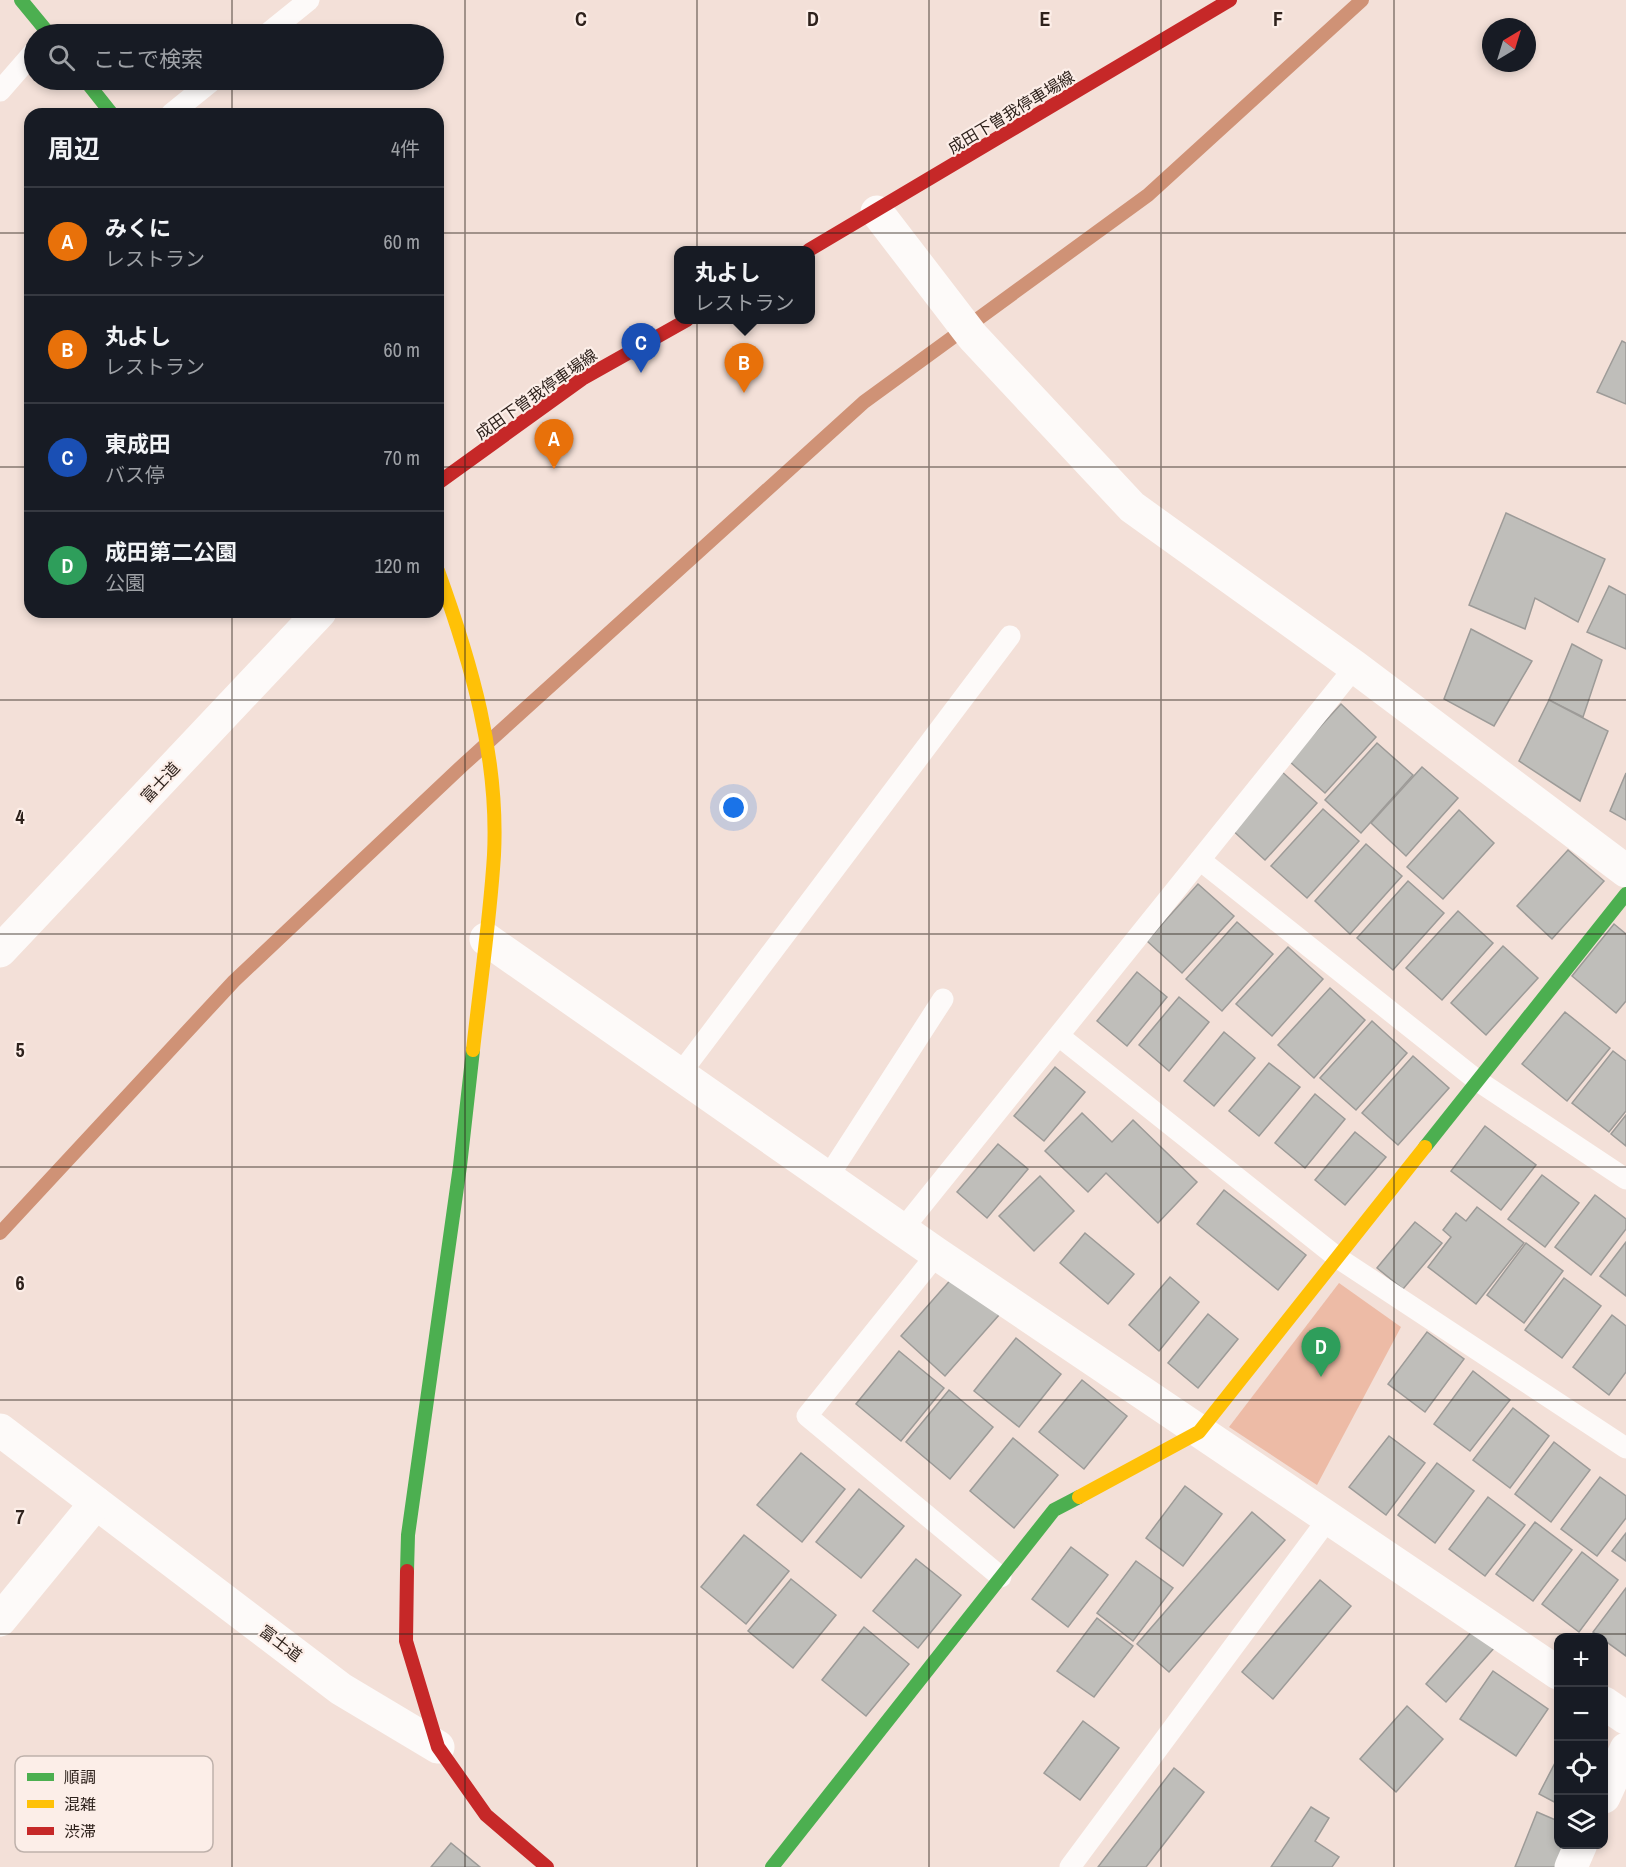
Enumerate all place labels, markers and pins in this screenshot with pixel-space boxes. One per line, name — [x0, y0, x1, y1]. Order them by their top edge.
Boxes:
pin: C — [622, 324, 660, 373]
pin: B — [724, 344, 764, 393]
pin: A — [534, 420, 574, 469]
pin: D — [1302, 1328, 1340, 1377]

